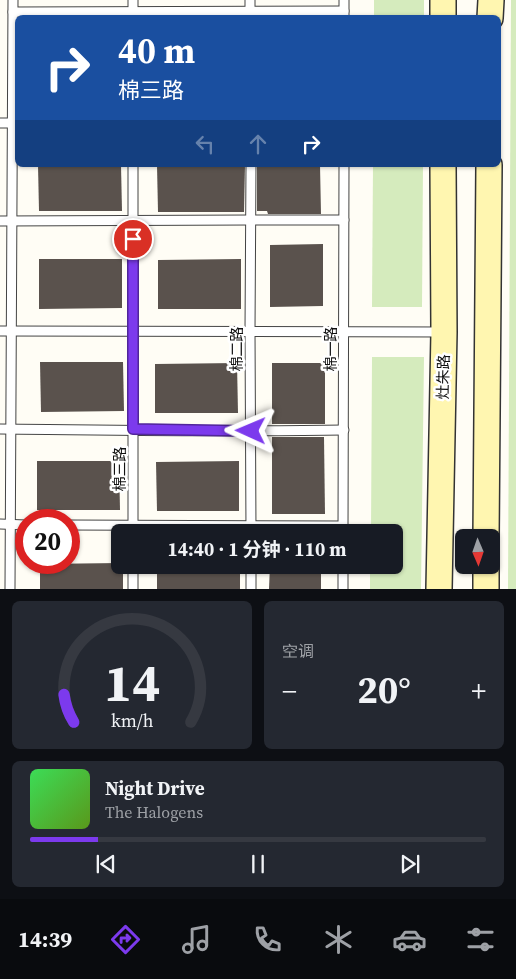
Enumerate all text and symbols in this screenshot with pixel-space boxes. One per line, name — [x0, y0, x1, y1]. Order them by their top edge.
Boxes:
text: 40 m — [118, 27, 195, 75]
icon: right — [35, 35, 100, 100]
text: 棉三路 — [118, 75, 184, 105]
icon: left — [191, 130, 219, 158]
icon: ahead — [244, 130, 272, 158]
icon: right — [297, 130, 325, 158]
pin — [112, 218, 154, 260]
icon: arrive — [119, 225, 147, 253]
street label: 棉二路 — [226, 326, 247, 372]
street label: 棉一路 — [320, 326, 341, 372]
street label: 灶朱路 — [432, 354, 454, 400]
position arrow — [224, 404, 276, 456]
street label: 棉三路 — [109, 446, 130, 492]
speed limit sign: 20 — [15, 509, 80, 574]
north arrow — [455, 529, 500, 574]
map controls — [455, 529, 500, 574]
text: 14:40 · 1 分钟 · 110 m — [167, 536, 347, 562]
text: 空调 — [282, 640, 314, 662]
text: 14 — [104, 647, 160, 718]
text: 20° — [357, 664, 411, 716]
text: − — [282, 672, 297, 710]
text: + — [471, 672, 486, 710]
text: km/h — [111, 708, 154, 733]
text: Night Drive — [105, 775, 205, 801]
text: The Halogens — [105, 801, 203, 823]
icon: previous — [92, 850, 120, 878]
icon: pause — [244, 850, 272, 878]
icon: next — [396, 850, 424, 878]
icon: directions — [108, 922, 143, 957]
icon: music — [179, 922, 214, 957]
icon: phone — [250, 922, 285, 957]
icon: climate — [321, 922, 356, 957]
icon: car — [392, 922, 427, 957]
icon: filters — [463, 922, 498, 957]
text: 14:39 — [18, 924, 72, 954]

